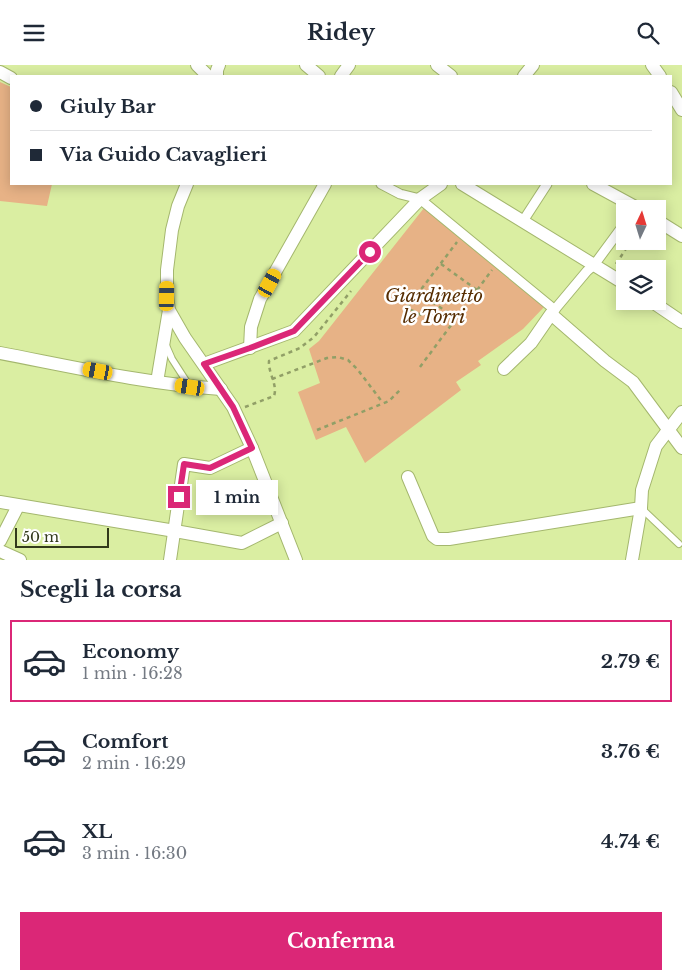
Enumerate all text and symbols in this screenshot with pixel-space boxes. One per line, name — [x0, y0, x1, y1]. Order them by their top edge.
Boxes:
icon: menu — [20, 19, 48, 47]
text: Ridey — [307, 19, 375, 46]
icon: search — [634, 19, 662, 47]
text: Giuly Bar — [60, 95, 156, 118]
text: Via Guido Cavaglieri — [60, 143, 267, 166]
north arrow — [616, 200, 666, 250]
map controls — [616, 200, 666, 310]
route start — [359, 241, 381, 263]
button: layers — [616, 260, 666, 310]
car — [256, 266, 283, 300]
car — [159, 281, 174, 311]
park label: Giardinetto le Torri — [385, 285, 483, 328]
car — [81, 361, 114, 381]
car — [174, 377, 205, 397]
callout: 1 min — [196, 479, 279, 515]
route end — [168, 486, 190, 508]
text: 1 min — [214, 487, 260, 507]
scale bar — [15, 525, 109, 548]
text: 50 m — [22, 528, 59, 546]
text: Scegli la corsa — [20, 576, 182, 603]
icon: car — [22, 639, 67, 684]
text: Economy — [82, 640, 179, 663]
text: 2.79 € — [601, 650, 660, 673]
text: 1 min · 16:28 — [82, 663, 183, 683]
icon: car — [22, 729, 67, 774]
text: Comfort — [82, 730, 169, 753]
text: 3.76 € — [601, 740, 660, 763]
text: 2 min · 16:29 — [82, 753, 186, 773]
icon: car — [22, 819, 67, 864]
text: XL — [82, 820, 112, 843]
text: 4.74 € — [601, 830, 660, 853]
text: 3 min · 16:30 — [82, 843, 187, 863]
button: Conferma — [20, 912, 662, 970]

